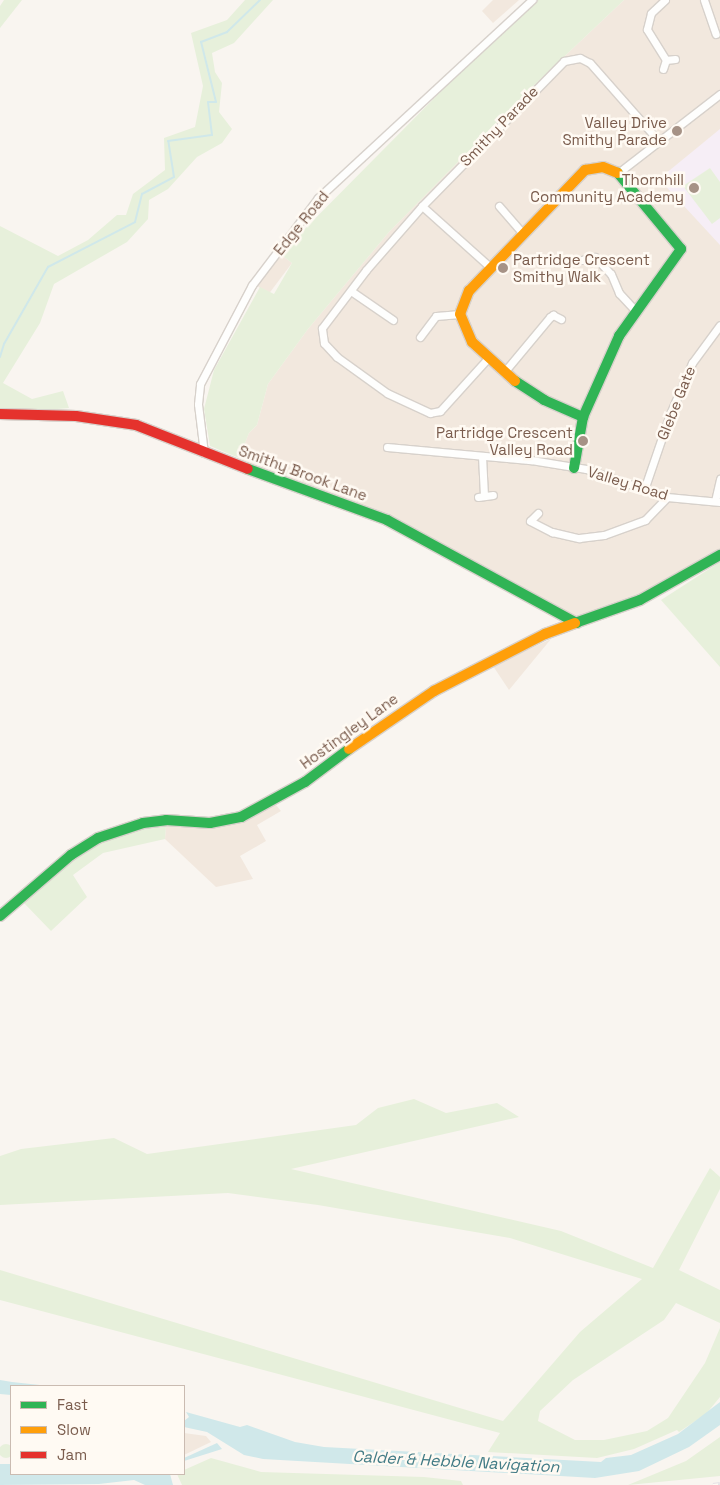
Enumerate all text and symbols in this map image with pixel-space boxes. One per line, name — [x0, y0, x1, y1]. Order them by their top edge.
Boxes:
street label: Smithy Parade — [456, 82, 542, 170]
place label: Valley Drive Smithy Parade — [562, 113, 667, 148]
marker: Valley Drive Smithy Parade — [671, 125, 683, 137]
place label: Thornhill Community Academy — [530, 170, 684, 205]
marker: Thornhill Community Academy — [688, 182, 700, 194]
street label: Edge Road — [270, 187, 332, 259]
place label: Partridge Crescent Smithy Walk — [513, 250, 650, 285]
marker: Partridge Crescent Smithy Walk — [497, 262, 509, 274]
street label: Glebe Gate — [653, 363, 699, 443]
place label: Partridge Crescent Valley Road — [436, 423, 573, 458]
marker: Partridge Crescent Valley Road — [577, 435, 589, 447]
street label: Smithy Brook Lane — [236, 441, 370, 505]
street label: Valley Road — [585, 462, 671, 504]
street label: Hostingley Lane — [296, 689, 402, 773]
legend — [10, 1385, 185, 1475]
text: Fast — [57, 1395, 88, 1414]
text: Slow — [57, 1420, 91, 1439]
text: Jam — [57, 1445, 87, 1464]
water label: Calder & Hebble Navigation — [352, 1447, 560, 1477]

